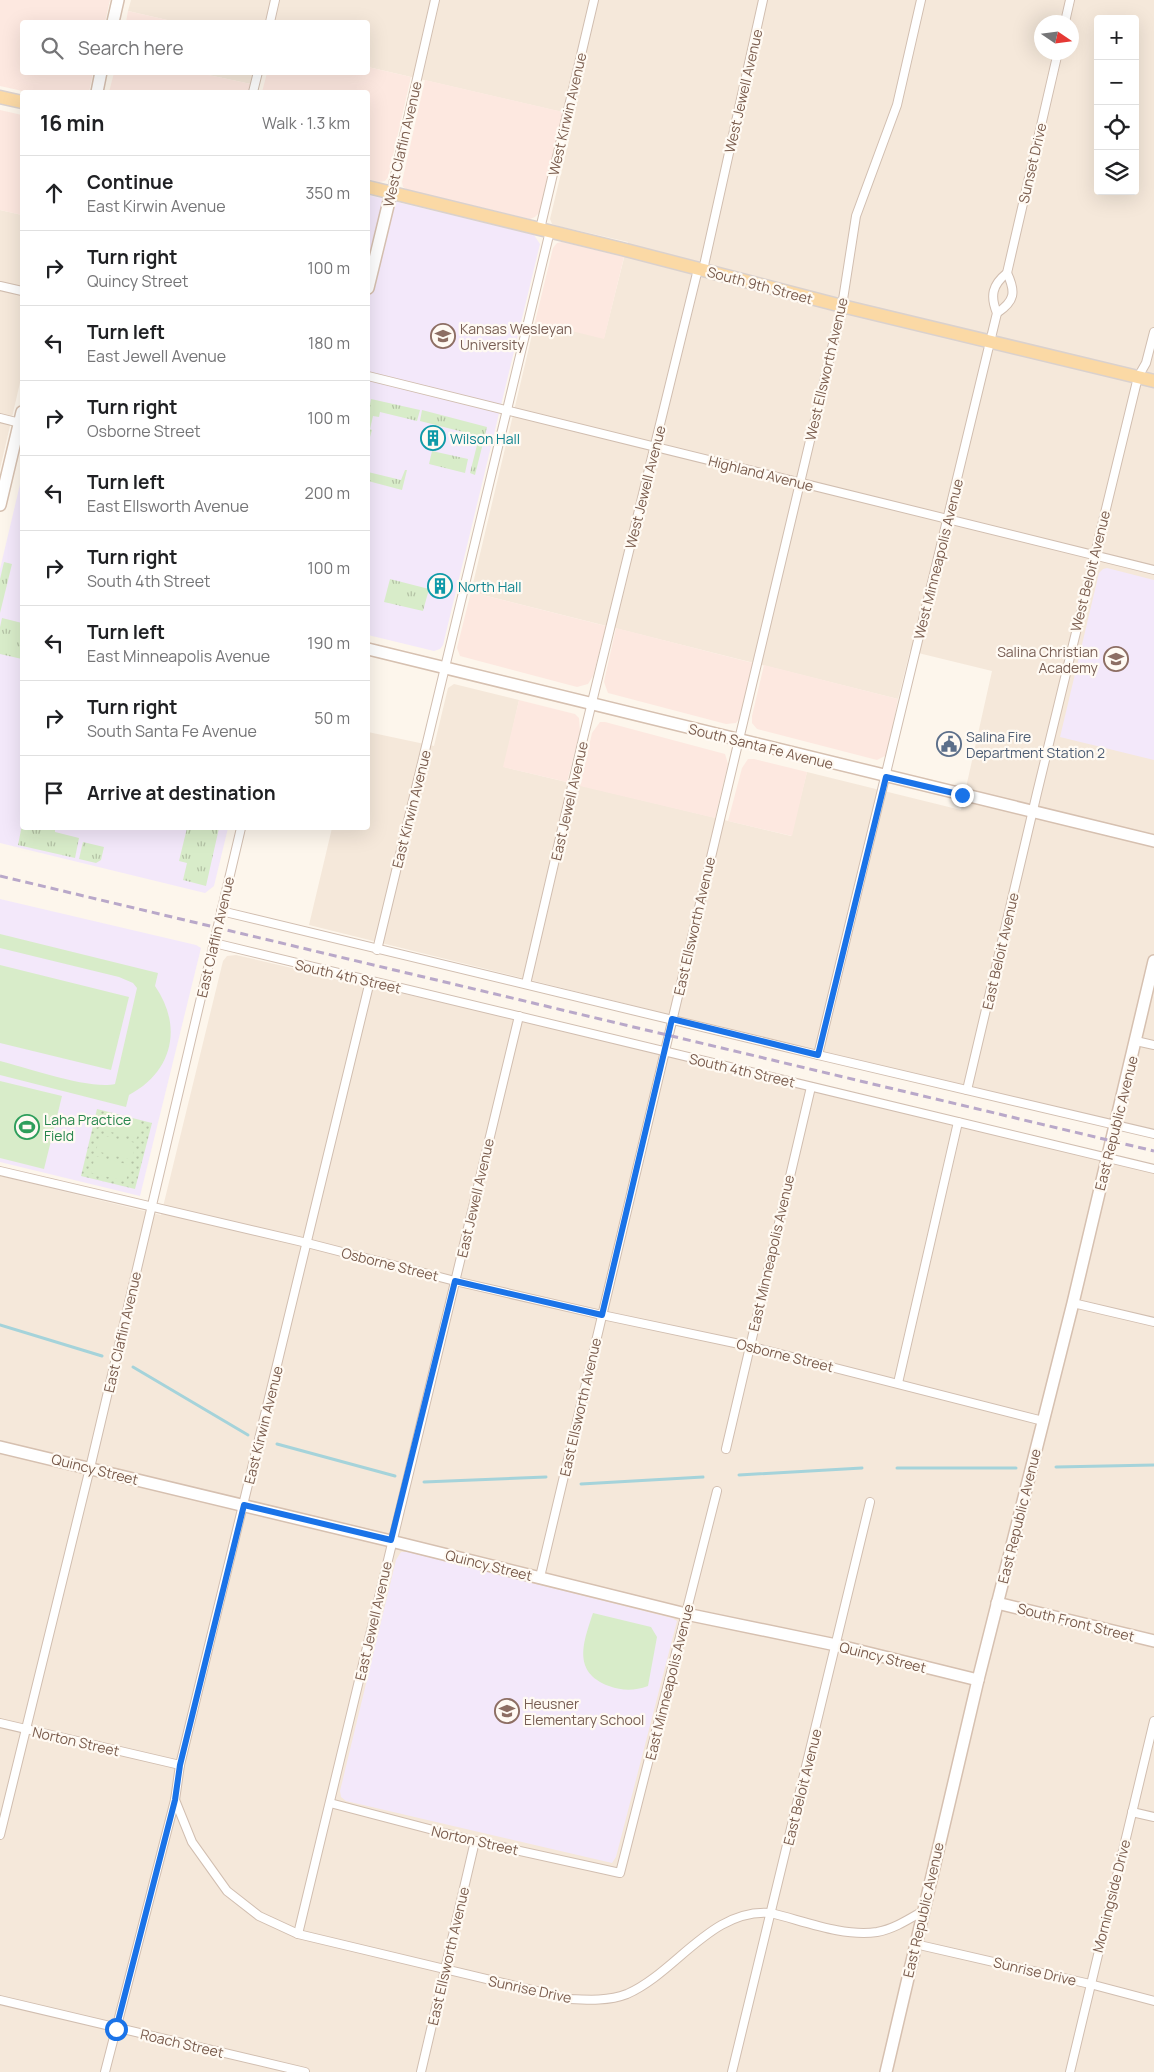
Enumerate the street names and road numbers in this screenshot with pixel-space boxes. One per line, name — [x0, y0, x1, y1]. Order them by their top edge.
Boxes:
street label: West Jewell Avenue — [720, 27, 766, 155]
street label: West Kirwin Avenue — [544, 51, 590, 177]
street label: West Claflin Avenue — [378, 79, 426, 209]
street label: Sunset Drive — [1014, 121, 1050, 205]
street label: South 9th Street — [705, 262, 815, 308]
street label: West Ellsworth Avenue — [800, 296, 852, 442]
street label: West Jewell Avenue — [620, 423, 670, 551]
street label: Highland Avenue — [706, 451, 816, 495]
street label: West Minneapolis Avenue — [909, 477, 967, 641]
street label: West Beloit Avenue — [1066, 508, 1114, 634]
street label: South Santa Fe Avenue — [687, 719, 835, 773]
street label: East Jewell Avenue — [546, 740, 592, 862]
street label: East Kirwin Avenue — [387, 748, 435, 870]
street label: East Ellsworth Avenue — [669, 855, 719, 997]
street label: East Claflin Avenue — [192, 875, 238, 999]
street label: East Beloit Avenue — [977, 891, 1023, 1011]
street label: South 4th Street — [293, 955, 403, 997]
street label: South 4th Street — [687, 1049, 797, 1091]
street label: East Republic Avenue — [1090, 1054, 1142, 1192]
street label: East Jewell Avenue — [452, 1137, 498, 1259]
street label: East Minneapolis Avenue — [744, 1173, 798, 1333]
street label: Osborne Street — [339, 1243, 441, 1285]
street label: East Claflin Avenue — [99, 1270, 145, 1394]
street label: Osborne Street — [734, 1334, 836, 1376]
street label: East Ellsworth Avenue — [555, 1336, 605, 1478]
street label: East Kirwin Avenue — [239, 1364, 287, 1486]
street label: East Republic Avenue — [993, 1447, 1045, 1585]
street label: Quincy Street — [50, 1449, 141, 1489]
street label: Quincy Street — [444, 1545, 535, 1585]
street label: East Jewell Avenue — [350, 1560, 396, 1682]
street label: South Front Street — [1015, 1598, 1137, 1646]
street label: East Minneapolis Avenue — [640, 1602, 698, 1762]
street label: Quincy Street — [838, 1637, 929, 1677]
street label: Norton Street — [31, 1722, 122, 1760]
street label: East Beloit Avenue — [778, 1727, 826, 1847]
street label: Norton Street — [430, 1821, 521, 1859]
street label: Morningside Drive — [1088, 1837, 1134, 1955]
street label: East Republic Avenue — [898, 1841, 948, 1979]
street label: East Ellsworth Avenue — [423, 1885, 473, 2027]
street label: Sunrise Drive — [992, 1952, 1078, 1990]
street label: Sunrise Drive — [487, 1971, 573, 2007]
street label: Roach Street — [139, 2024, 226, 2062]

